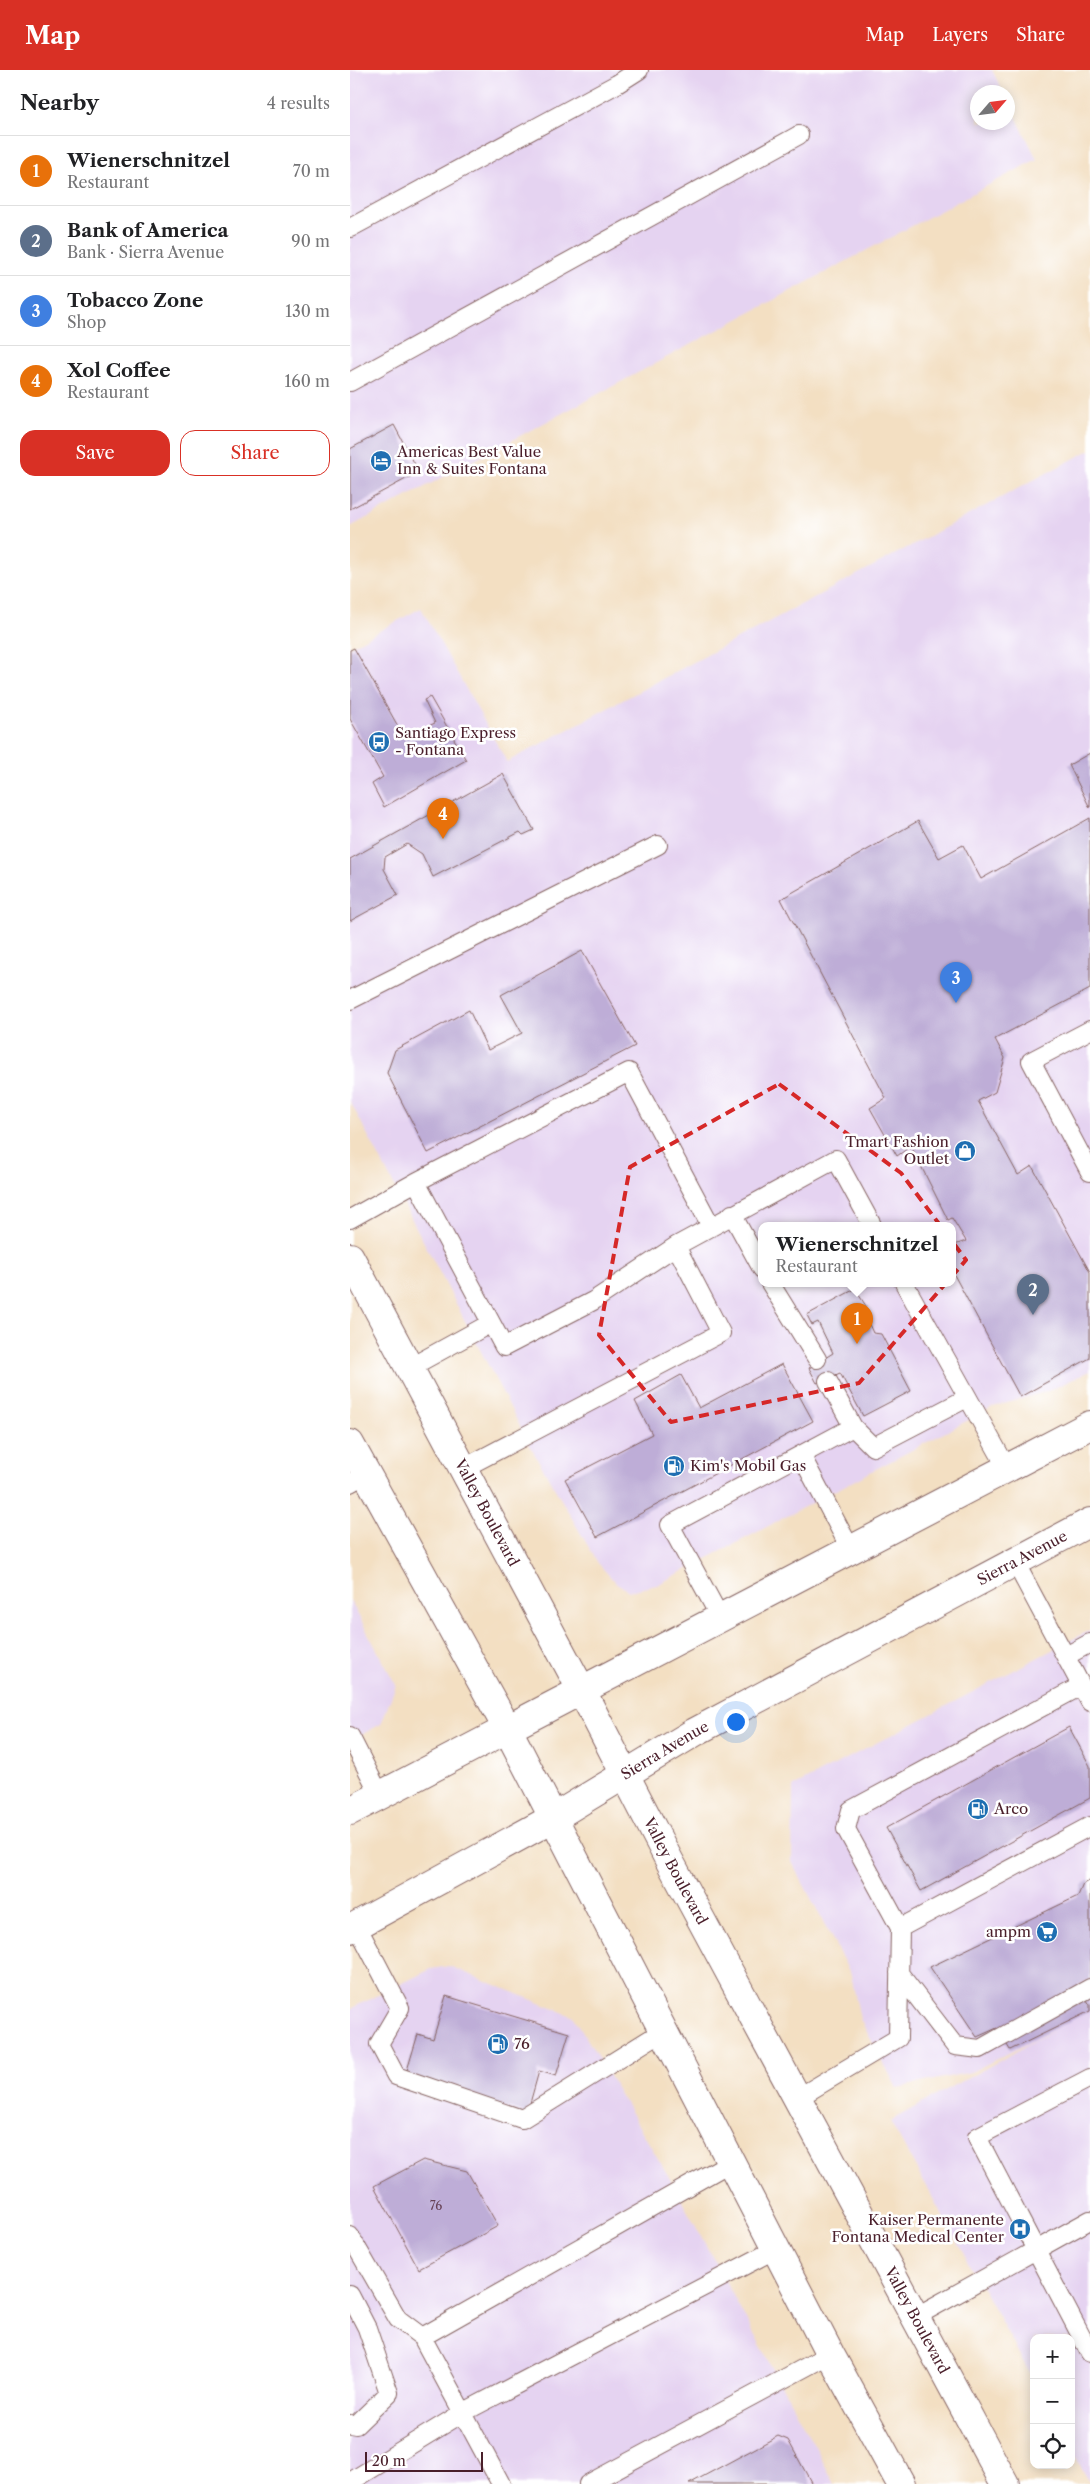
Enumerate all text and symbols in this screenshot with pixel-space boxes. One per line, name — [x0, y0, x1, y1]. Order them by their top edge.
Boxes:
text: Map — [25, 21, 80, 50]
text: Map — [866, 24, 904, 46]
text: Layers — [932, 24, 988, 46]
text: Share — [1016, 24, 1065, 46]
north arrow — [970, 85, 1015, 130]
text: Nearby — [20, 90, 99, 115]
text: 4 results — [267, 93, 330, 113]
text: Wienerschnitzel — [67, 149, 230, 172]
text: 1 — [32, 161, 40, 181]
text: 70 m — [293, 161, 330, 181]
text: Restaurant — [67, 172, 149, 192]
text: Bank of America — [67, 219, 229, 242]
text: 2 — [31, 231, 41, 251]
text: 90 m — [291, 231, 330, 251]
text: Bank · Sierra Avenue — [67, 242, 224, 262]
text: Tobacco Zone — [67, 289, 203, 312]
text: 3 — [31, 301, 41, 321]
text: 130 m — [285, 301, 330, 321]
text: Shop — [67, 312, 106, 332]
text: Xol Coffee — [67, 359, 171, 382]
text: 4 — [31, 371, 41, 391]
text: 160 m — [285, 371, 330, 391]
text: Restaurant — [67, 382, 149, 402]
button: Save — [20, 430, 170, 476]
button: Share — [180, 430, 330, 476]
place label: Americas Best Value Inn & Suites Fontana — [396, 442, 547, 478]
hotel icon: Americas Best Value Inn & Suites Fontana — [369, 449, 393, 473]
place label: Santiago Express - Fontana — [395, 723, 516, 759]
bus stop icon: Santiago Express - Fontana — [367, 730, 391, 754]
pin: 4 — [427, 798, 459, 839]
pin: 3 — [940, 962, 972, 1003]
place label: Tmart Fashion Outlet — [845, 1132, 950, 1168]
shop icon: Tmart Fashion Outlet — [953, 1139, 977, 1163]
popup — [758, 1222, 956, 1287]
text: Wienerschnitzel — [776, 1233, 938, 1256]
text: Restaurant — [776, 1256, 858, 1276]
pin: 2 — [1017, 1274, 1049, 1315]
pin: 1 — [841, 1303, 873, 1344]
fuel station icon: Kim's Mobil Gas — [662, 1454, 686, 1478]
street label: Valley Boulevard — [450, 1455, 524, 1569]
place label: Kim's Mobil Gas — [690, 1456, 806, 1475]
street label: Sierra Avenue — [974, 1526, 1070, 1589]
your location — [723, 1709, 749, 1735]
street label: Sierra Avenue — [617, 1717, 712, 1784]
fuel station icon: Arco — [966, 1797, 990, 1821]
place label: Arco — [993, 1799, 1028, 1818]
street label: Valley Boulevard — [639, 1813, 712, 1928]
supermarket icon: ampm — [1035, 1920, 1059, 1944]
place label: ampm — [986, 1922, 1031, 1941]
fuel station icon: 76 — [486, 2032, 510, 2056]
place label: 76 — [514, 2034, 530, 2053]
house number: 76 — [430, 2198, 442, 2213]
place label: Kaiser Permanente Fontana Medical Center — [831, 2210, 1005, 2246]
hospital icon: Kaiser Permanente Fontana Medical Center — [1008, 2217, 1032, 2241]
street label: Valley Boulevard — [880, 2262, 954, 2377]
map controls — [1030, 2334, 1075, 2469]
button: + — [1030, 2334, 1075, 2379]
button: − — [1030, 2379, 1075, 2424]
button: locate — [1030, 2424, 1075, 2469]
scale bar — [365, 2449, 482, 2472]
text: 20 m — [372, 2452, 406, 2470]

